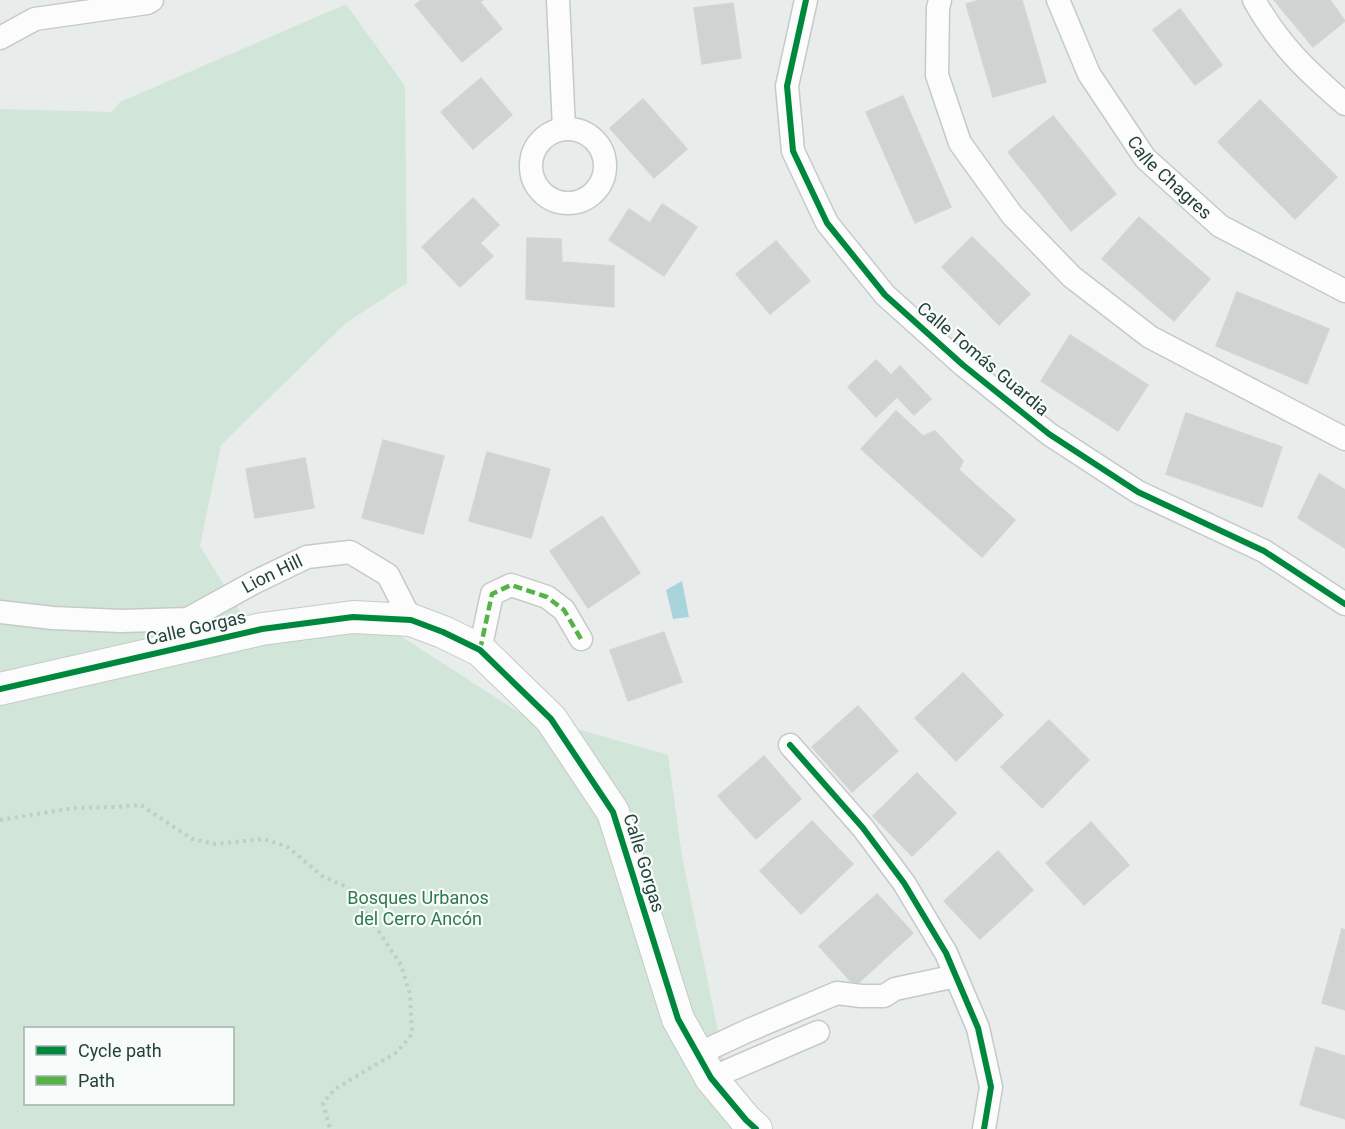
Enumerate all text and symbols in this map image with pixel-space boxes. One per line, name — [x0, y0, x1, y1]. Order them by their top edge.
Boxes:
street label: Calle Chagres — [1123, 132, 1216, 223]
street label: Calle Tomás Guardia — [913, 297, 1054, 420]
street label: Lion Hill — [238, 550, 306, 597]
street label: Calle Gorgas — [144, 606, 248, 649]
street label: Calle Gorgas — [620, 811, 669, 915]
park label: Bosques Urbanos del Cerro Ancón — [347, 887, 489, 929]
legend — [24, 1027, 234, 1105]
text: Cycle path — [78, 1040, 162, 1061]
text: Path — [78, 1070, 115, 1091]

